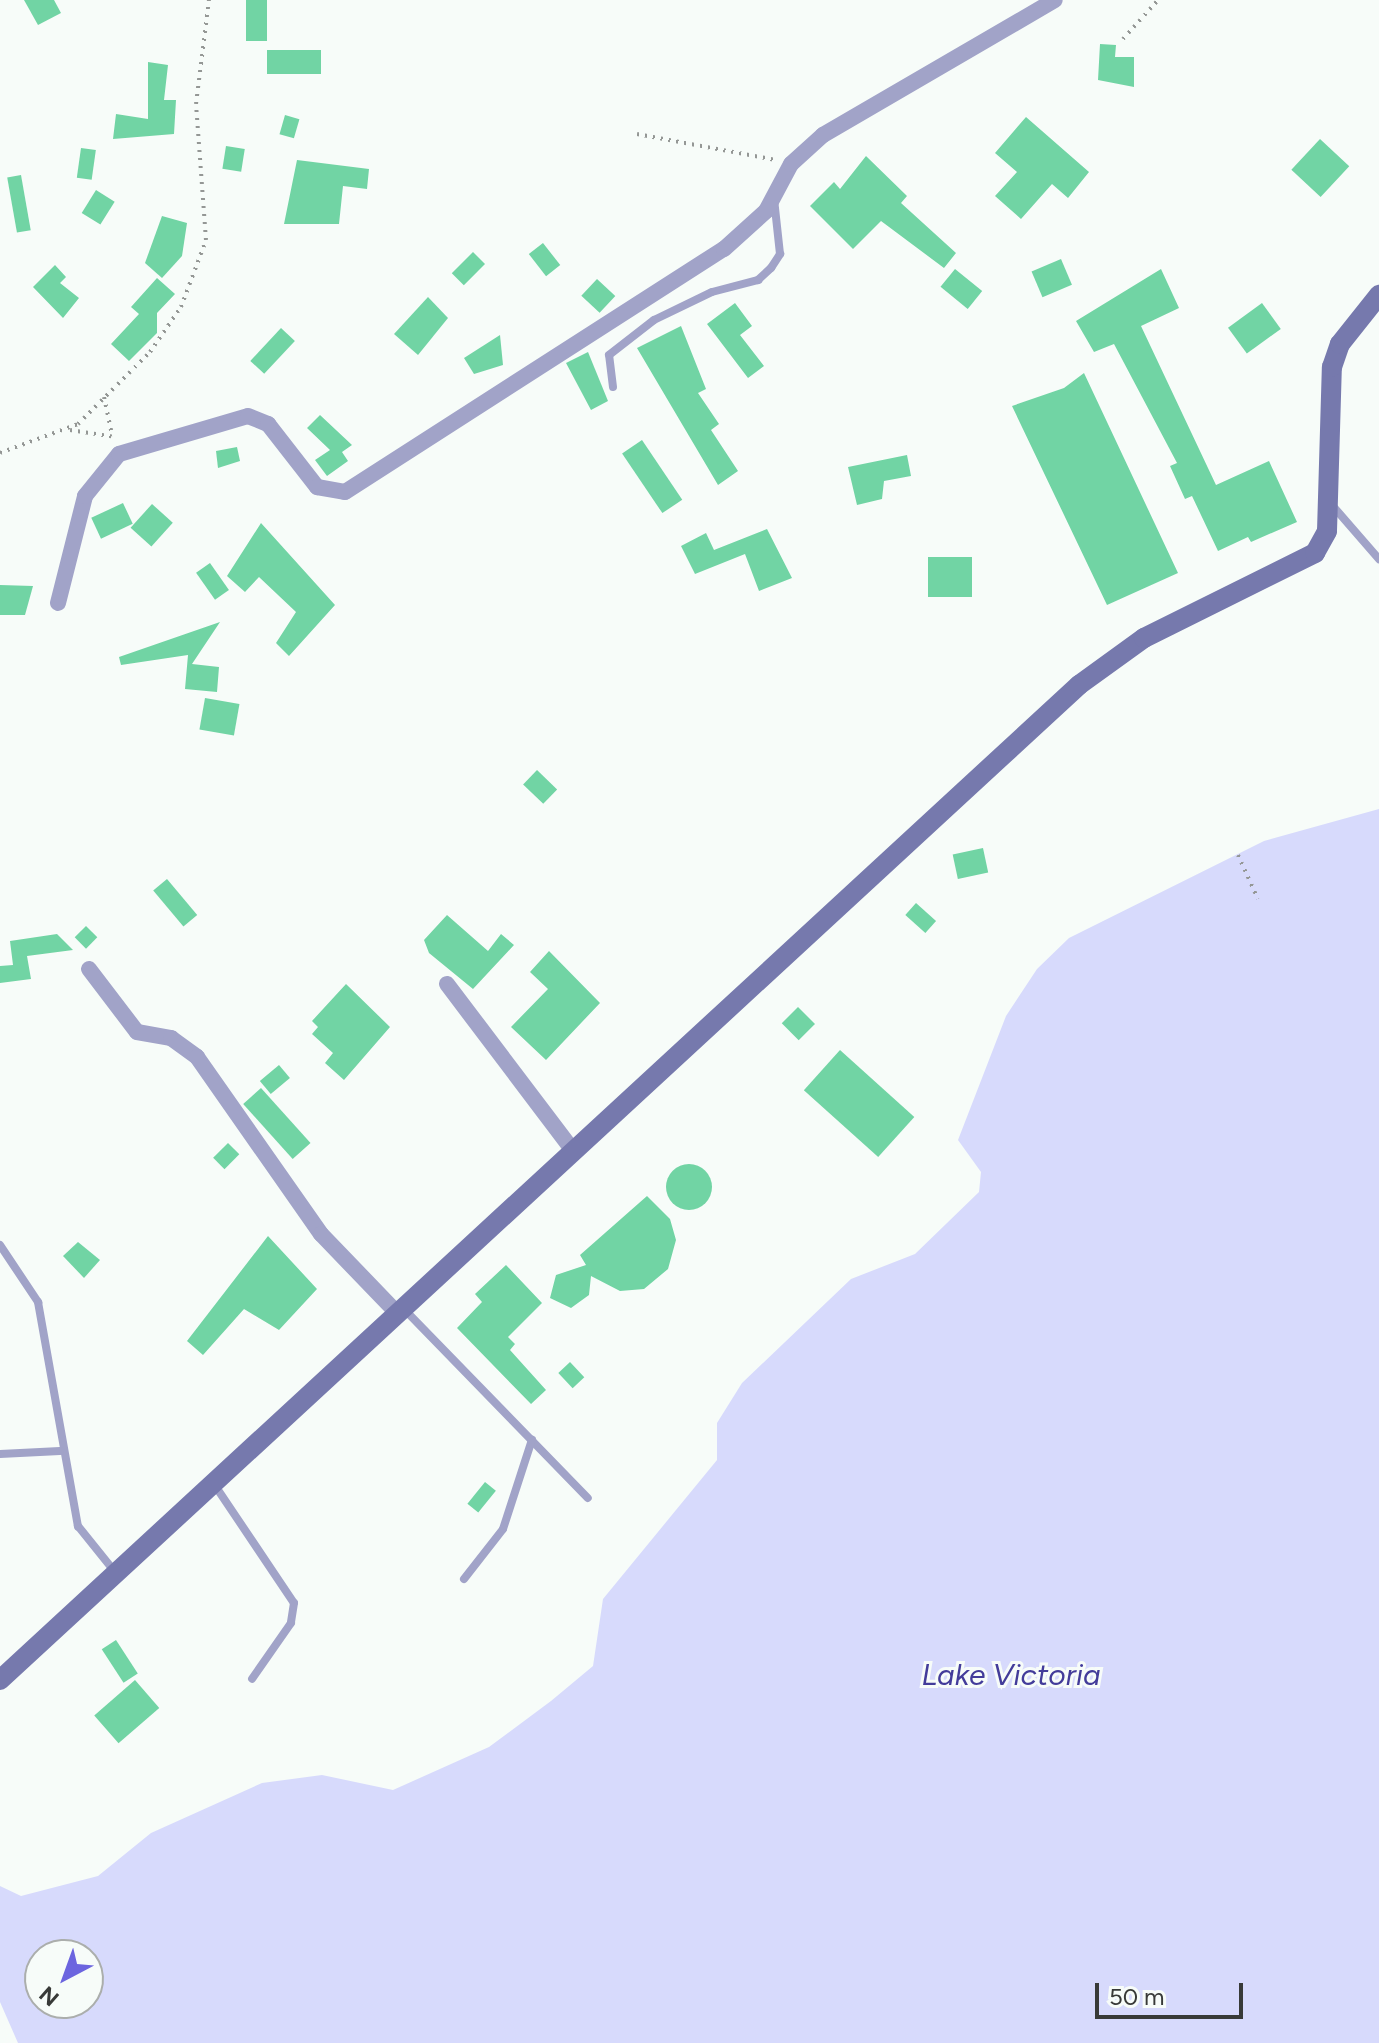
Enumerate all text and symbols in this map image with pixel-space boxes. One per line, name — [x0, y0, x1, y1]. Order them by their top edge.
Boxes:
water label: Lake Victoria — [921, 1657, 1101, 1693]
north arrow — [24, 1939, 104, 2019]
scale bar — [1099, 1967, 1247, 2017]
text: N — [34, 1980, 65, 2012]
text: 50 m — [1109, 1982, 1165, 2011]

